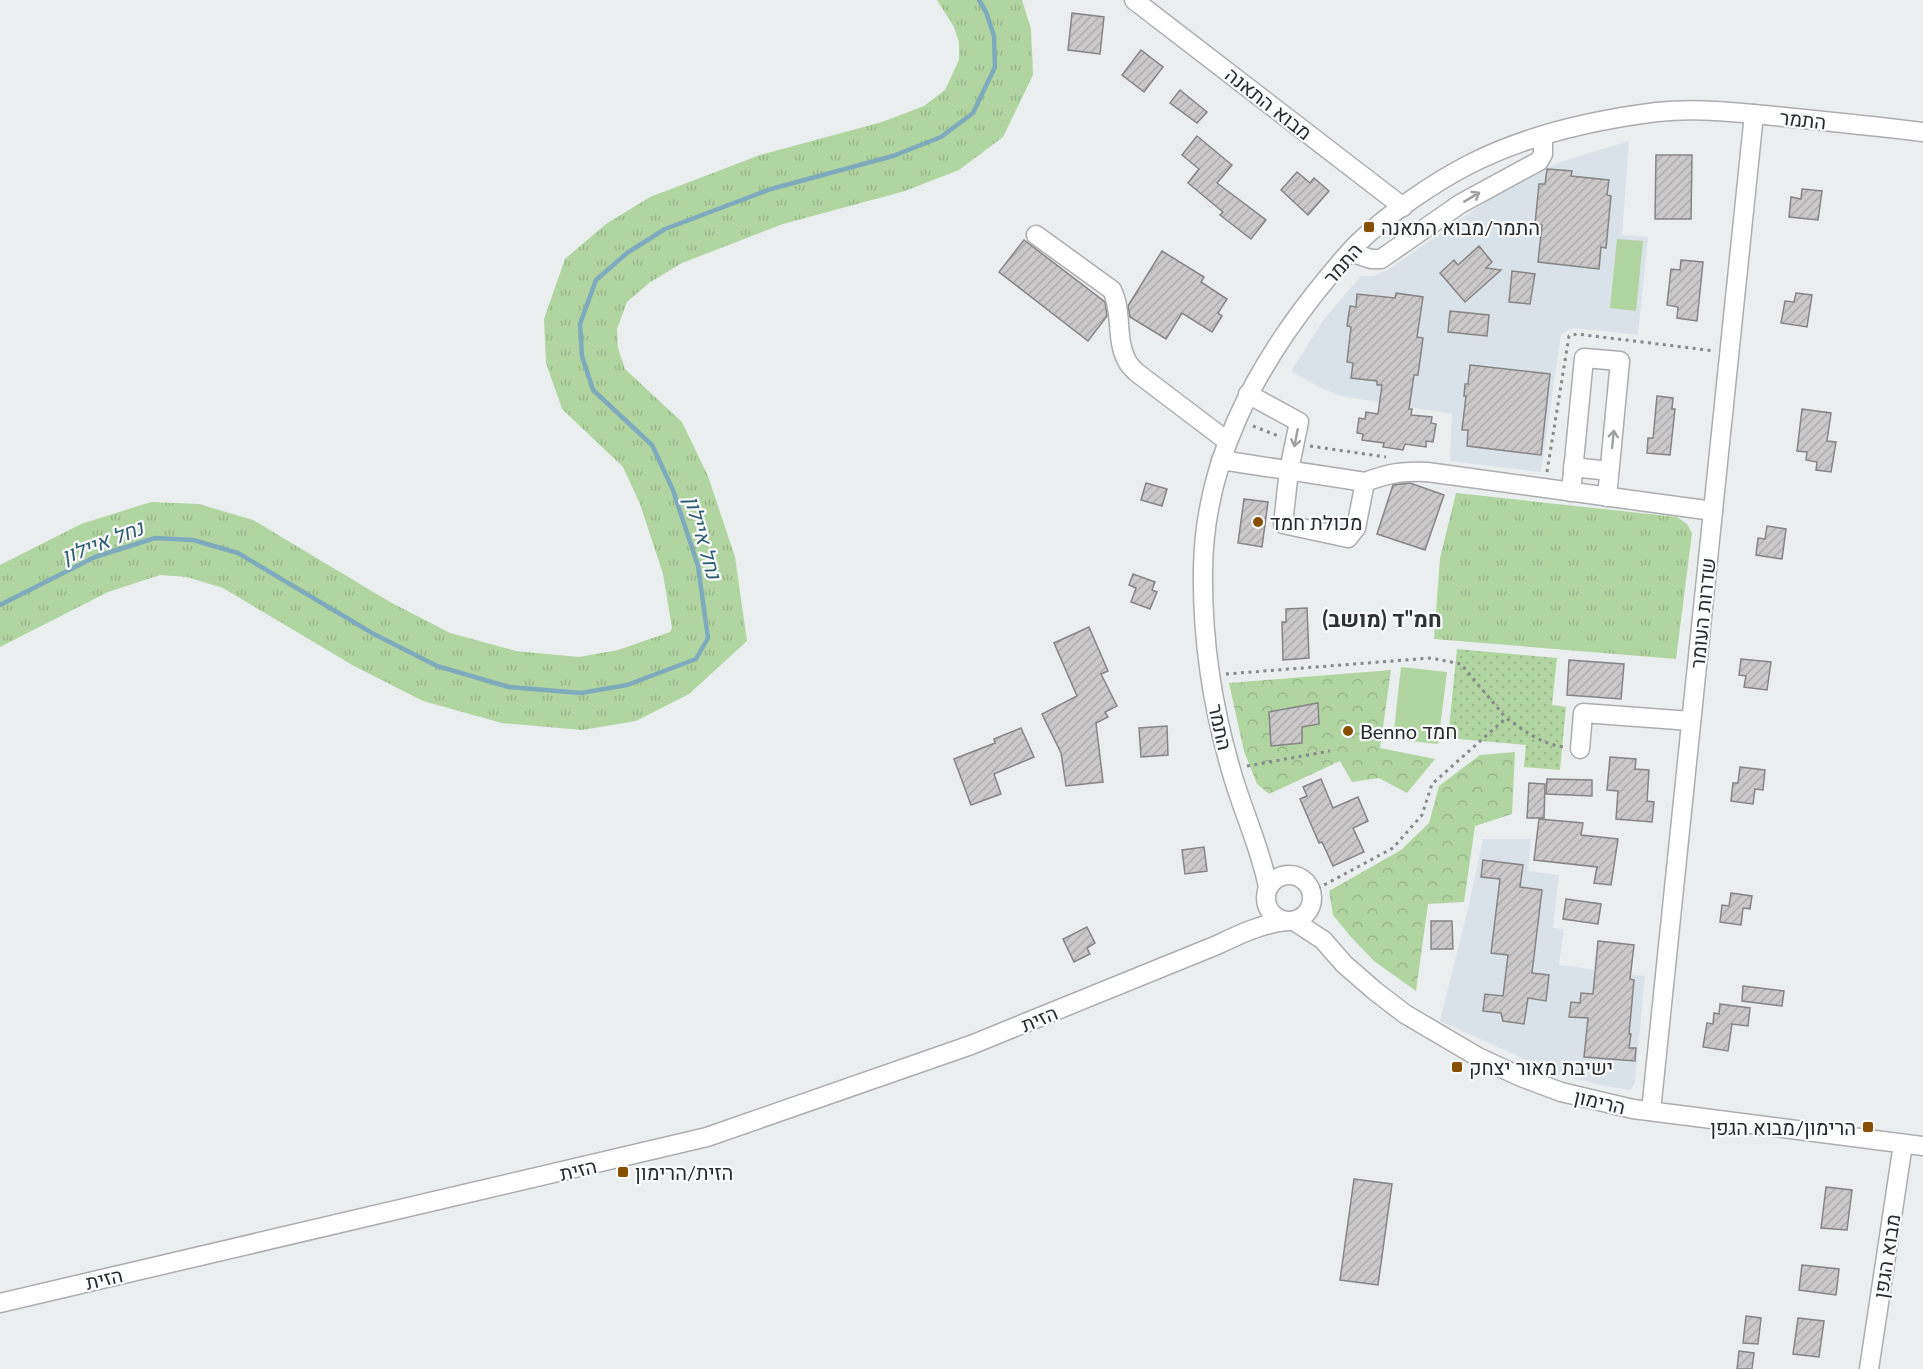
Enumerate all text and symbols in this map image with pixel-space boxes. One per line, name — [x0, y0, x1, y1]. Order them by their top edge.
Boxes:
street label: מבוא התאנה — [1221, 62, 1317, 144]
street label: התמר — [1778, 105, 1828, 133]
one-way arrow — [1463, 190, 1480, 202]
place label: התמר/מבוא התאנה — [1381, 215, 1540, 239]
marker: התמר/מבוא התאנה — [1362, 220, 1376, 234]
street label: התמר — [1318, 237, 1366, 289]
one-way arrow — [1290, 428, 1301, 448]
one-way arrow — [1608, 429, 1619, 449]
water label: נחל איילון — [679, 493, 728, 583]
place label: מכולת חמד — [1270, 510, 1362, 534]
water label: נחל איילון — [58, 514, 148, 569]
marker: מכולת חמד — [1251, 515, 1265, 529]
street label: שדרות העומר — [1684, 556, 1720, 670]
district label: חמ"ד (מושב) — [1322, 605, 1442, 632]
street label: התמר — [1204, 702, 1238, 752]
place label: Benno חמד — [1360, 719, 1457, 743]
marker: Benno חמד — [1341, 724, 1355, 738]
street label: הזית — [1017, 1000, 1061, 1036]
place label: ישיבת מאור יצחק — [1469, 1055, 1613, 1079]
marker: ישיבת מאור יצחק — [1450, 1060, 1464, 1074]
street label: הרימון — [1572, 1083, 1628, 1119]
place label: הרימון/מבוא הגפן — [1710, 1115, 1856, 1139]
marker: הרימון/מבוא הגפן — [1861, 1120, 1875, 1134]
street label: הזית — [557, 1153, 599, 1185]
place label: הזית/הרימון — [635, 1160, 733, 1184]
marker: הזית/הרימון — [616, 1165, 630, 1179]
street label: מבוא הגפן — [1868, 1212, 1904, 1300]
street label: הזית — [83, 1262, 125, 1294]

